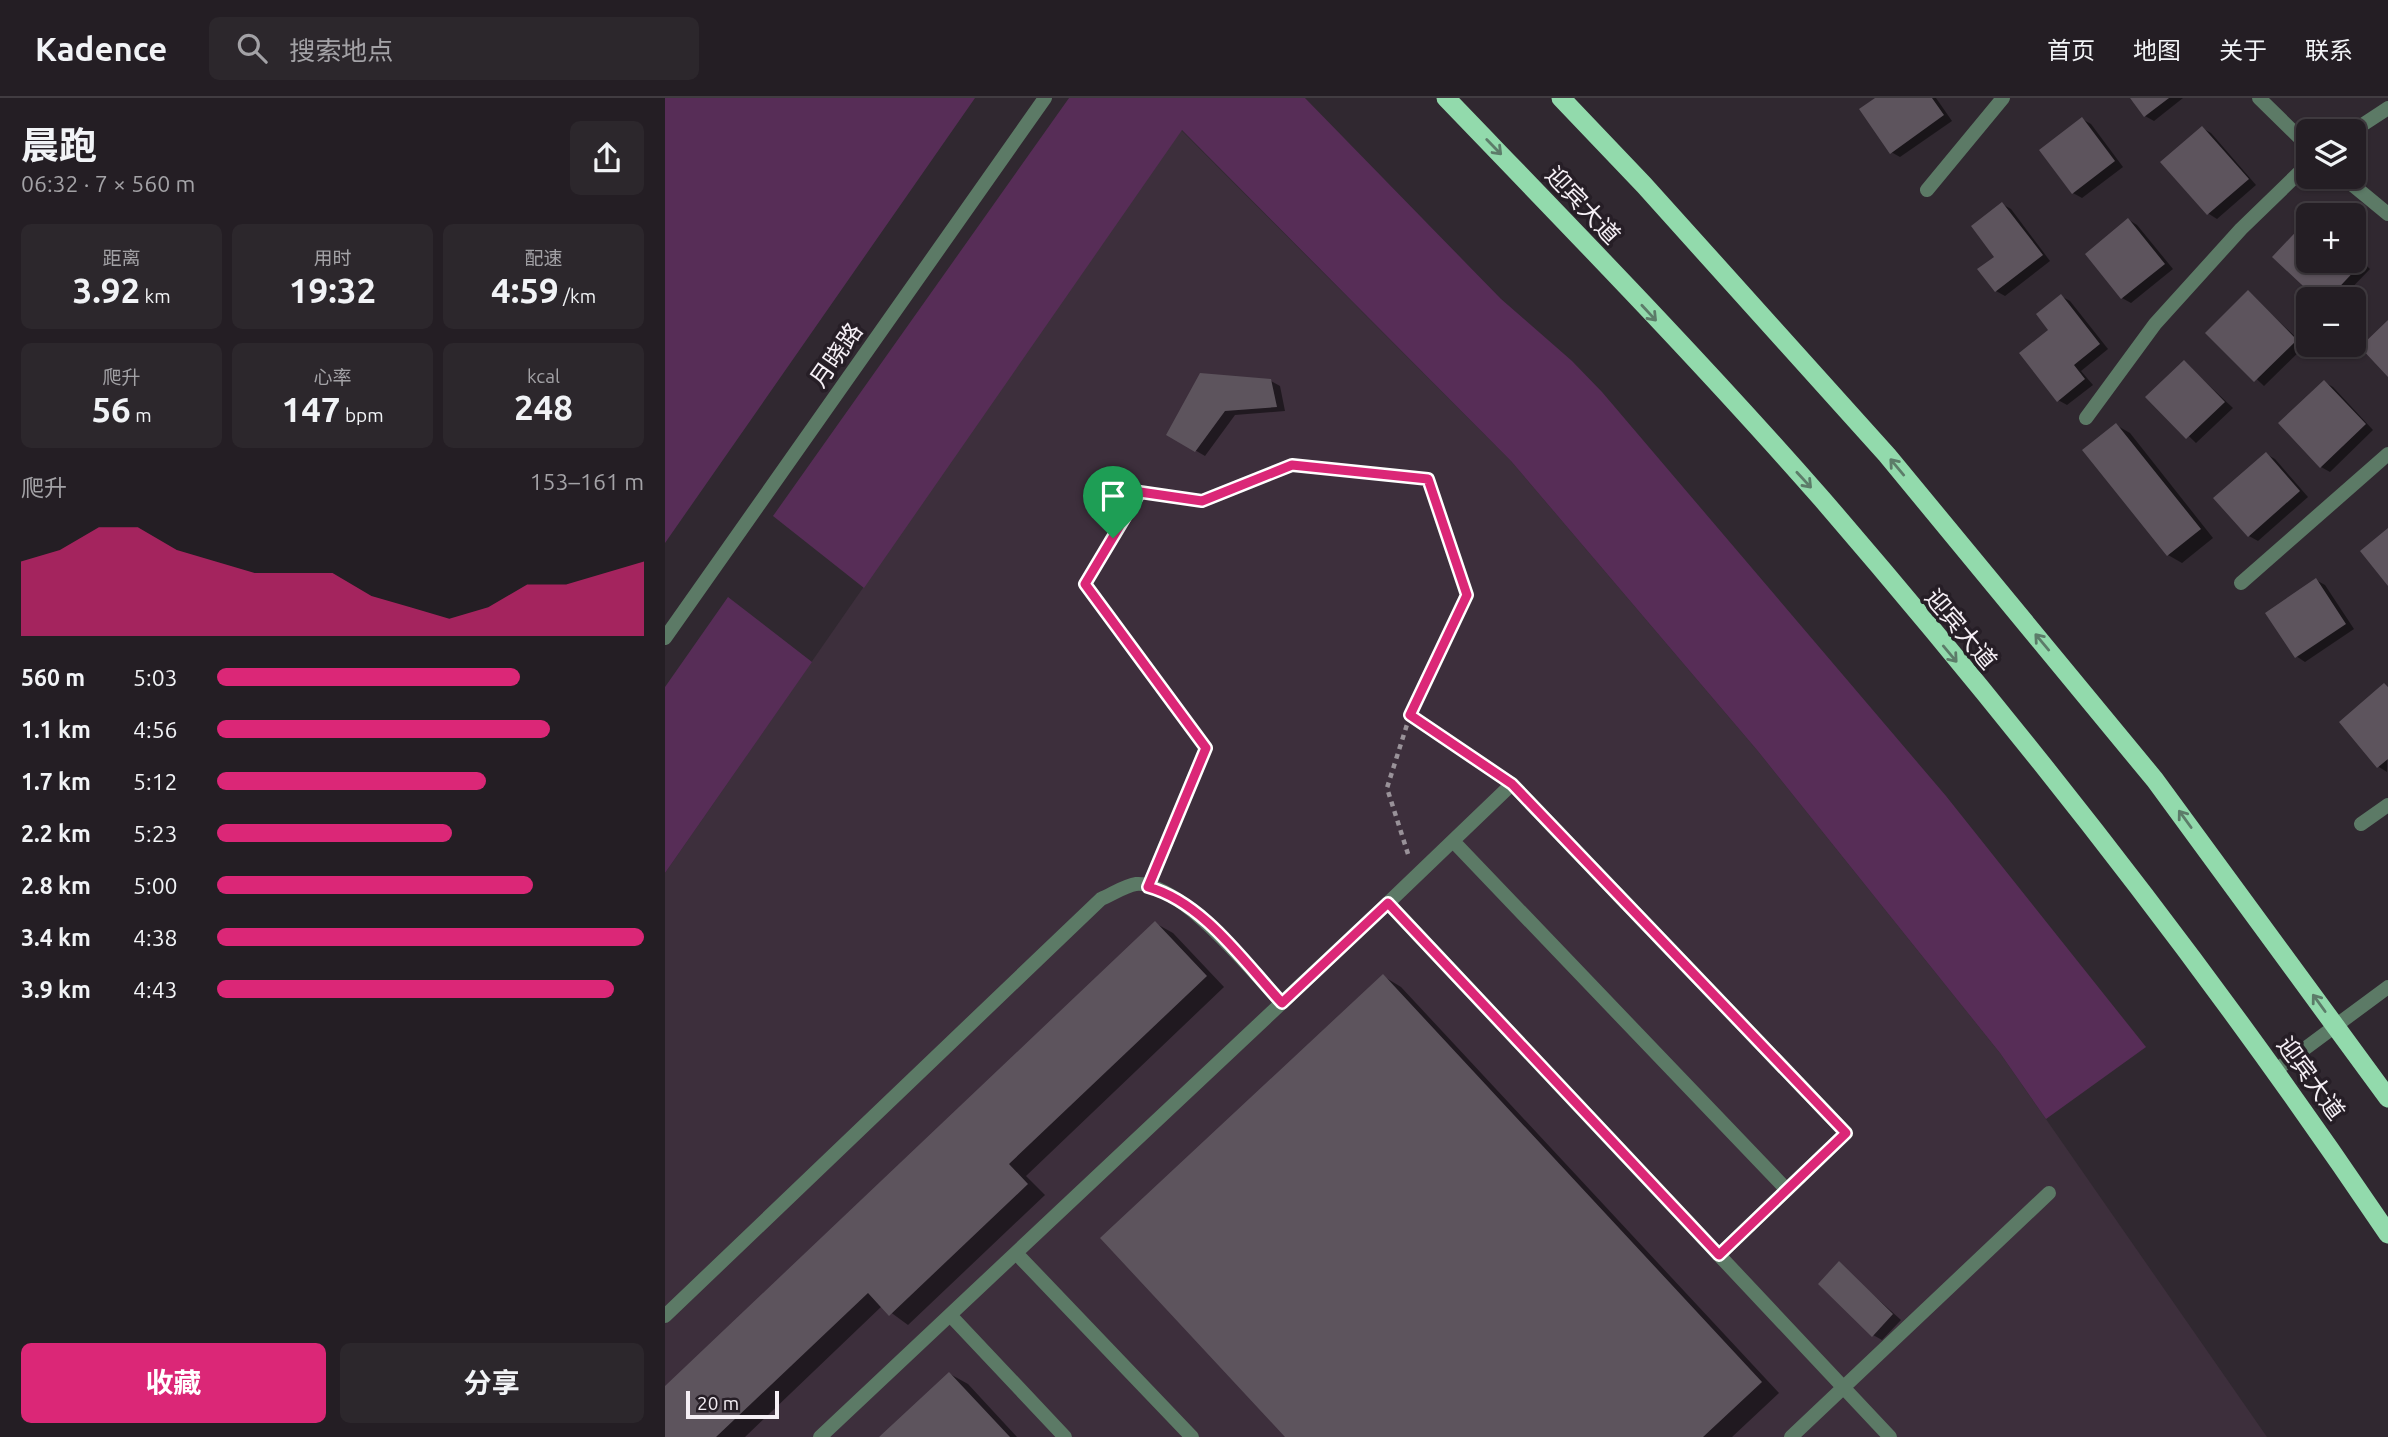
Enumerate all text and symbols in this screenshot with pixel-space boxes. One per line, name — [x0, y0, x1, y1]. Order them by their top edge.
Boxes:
search box — [209, 17, 699, 80]
icon: search — [233, 29, 271, 67]
text: Kadence — [35, 30, 167, 67]
text: 搜索地点 — [289, 36, 393, 65]
text: 首页 — [2047, 37, 2095, 64]
text: 地图 — [2133, 37, 2181, 64]
text: 关于 — [2219, 37, 2267, 64]
text: 联系 — [2305, 37, 2353, 64]
map controls — [2296, 119, 2366, 357]
button: layers — [2296, 119, 2366, 189]
button: share — [570, 121, 644, 195]
text: 晨跑 — [21, 124, 97, 166]
one-way arrow — [1485, 138, 1502, 155]
street label: 迎宾大道 — [1540, 161, 1626, 249]
text: 06:32 · 7 × 560 m — [21, 171, 195, 196]
button: + — [2296, 203, 2366, 273]
text: 距离 — [102, 247, 141, 269]
text: 用时 — [313, 247, 352, 269]
text: 配速 — [524, 247, 563, 269]
text: 3.92 — [72, 270, 140, 310]
text: 19:32 — [289, 270, 376, 310]
text: 4:59 — [491, 270, 559, 310]
text: km — [140, 285, 171, 307]
text: /km — [559, 285, 596, 307]
button: − — [2296, 287, 2366, 357]
one-way arrow — [1641, 304, 1658, 321]
street label: 月晓路 — [804, 318, 868, 392]
text: kcal — [527, 365, 560, 387]
text: 爬升 — [102, 366, 141, 388]
text: 心率 — [313, 366, 352, 388]
text: 248 — [514, 387, 573, 427]
text: 56 — [91, 389, 131, 429]
text: 147 — [281, 389, 341, 429]
text: m — [131, 404, 152, 426]
text: bpm — [341, 404, 384, 426]
one-way arrow — [1889, 458, 1905, 476]
pin — [1083, 466, 1143, 538]
text: 153–161 m — [530, 469, 644, 494]
one-way arrow — [1795, 471, 1812, 488]
text: 爬升 — [21, 475, 67, 500]
icon: arrive — [1094, 477, 1132, 515]
street label: 迎宾大道 — [1920, 584, 2002, 674]
one-way arrow — [2034, 634, 2050, 652]
one-way arrow — [1942, 645, 1958, 663]
text: 560 m — [21, 665, 85, 690]
text: 5:03 — [133, 665, 178, 690]
text: 1.1 km — [21, 717, 91, 742]
text: 4:56 — [133, 717, 178, 742]
text: 1.7 km — [21, 769, 91, 794]
text: 5:12 — [133, 769, 178, 794]
one-way arrow — [2177, 811, 2192, 829]
text: 2.2 km — [21, 821, 91, 846]
text: 5:23 — [133, 821, 178, 846]
text: 2.8 km — [21, 873, 91, 898]
text: 5:00 — [133, 873, 178, 898]
text: 3.4 km — [21, 925, 91, 950]
text: 4:38 — [133, 925, 178, 950]
text: 3.9 km — [21, 977, 91, 1002]
text: 4:43 — [133, 977, 178, 1002]
one-way arrow — [2312, 994, 2326, 1013]
street label: 迎宾大道 — [2272, 1031, 2350, 1125]
button: 收藏 — [21, 1343, 326, 1423]
button: 分享 — [340, 1343, 644, 1423]
scale bar — [686, 1388, 779, 1420]
text: 20 m — [697, 1392, 739, 1414]

